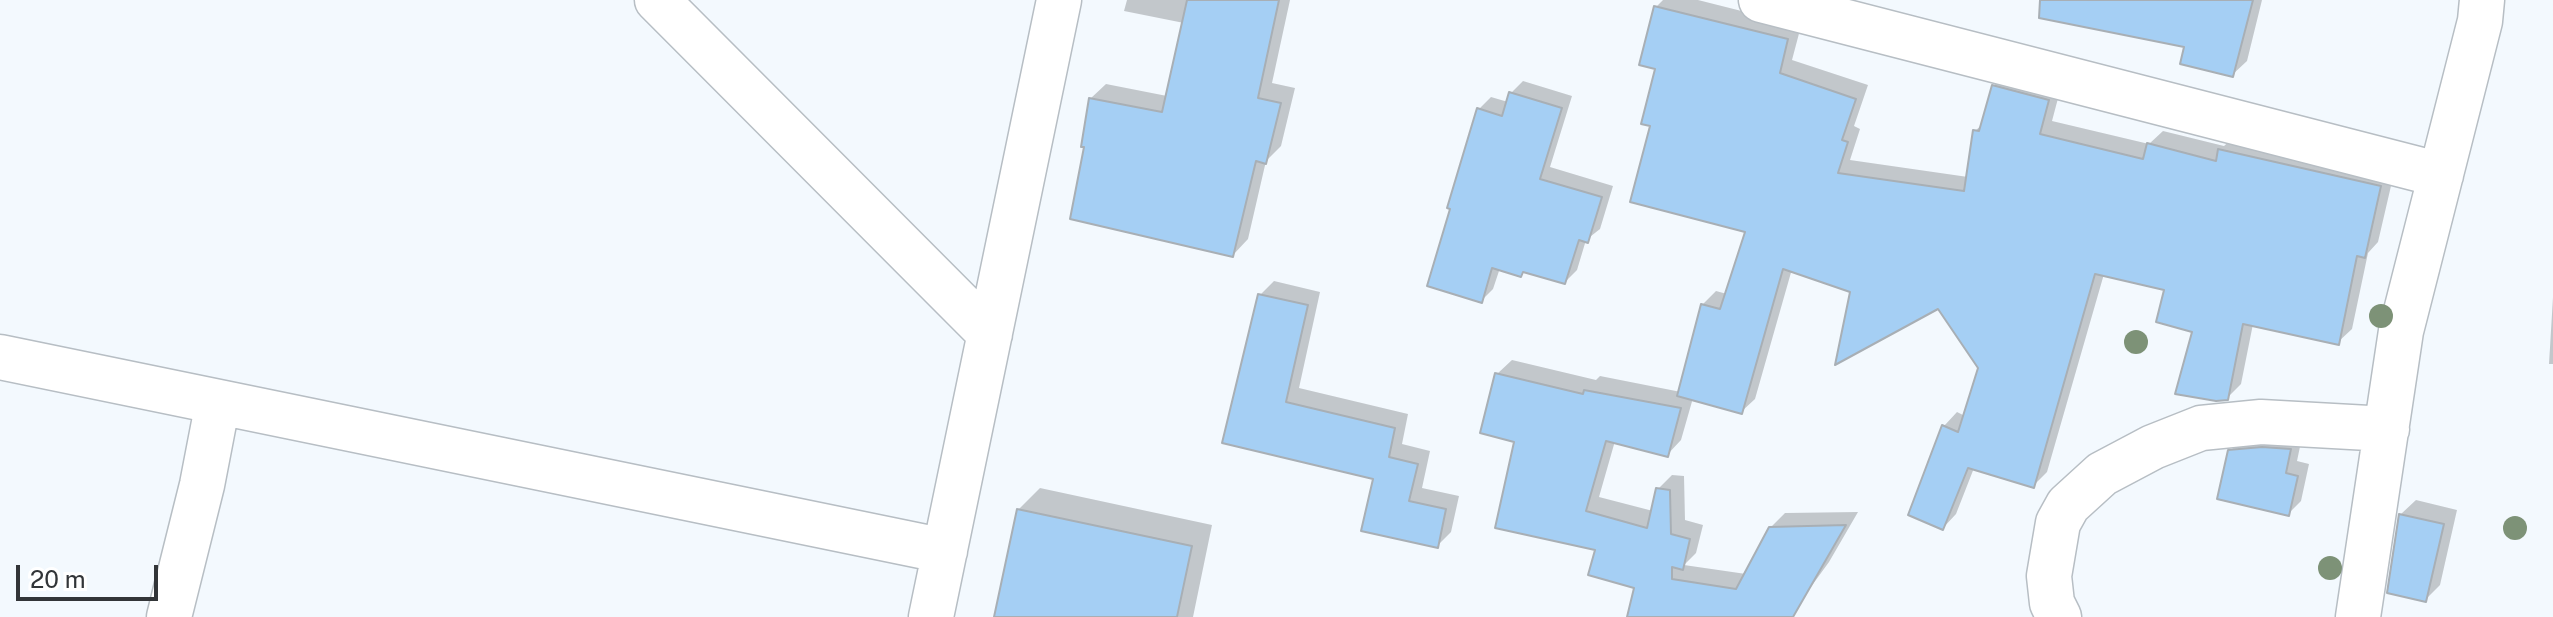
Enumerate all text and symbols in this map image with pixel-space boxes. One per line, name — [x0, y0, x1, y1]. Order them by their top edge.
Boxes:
scale bar — [20, 549, 162, 599]
text: 20 m — [30, 565, 86, 593]

